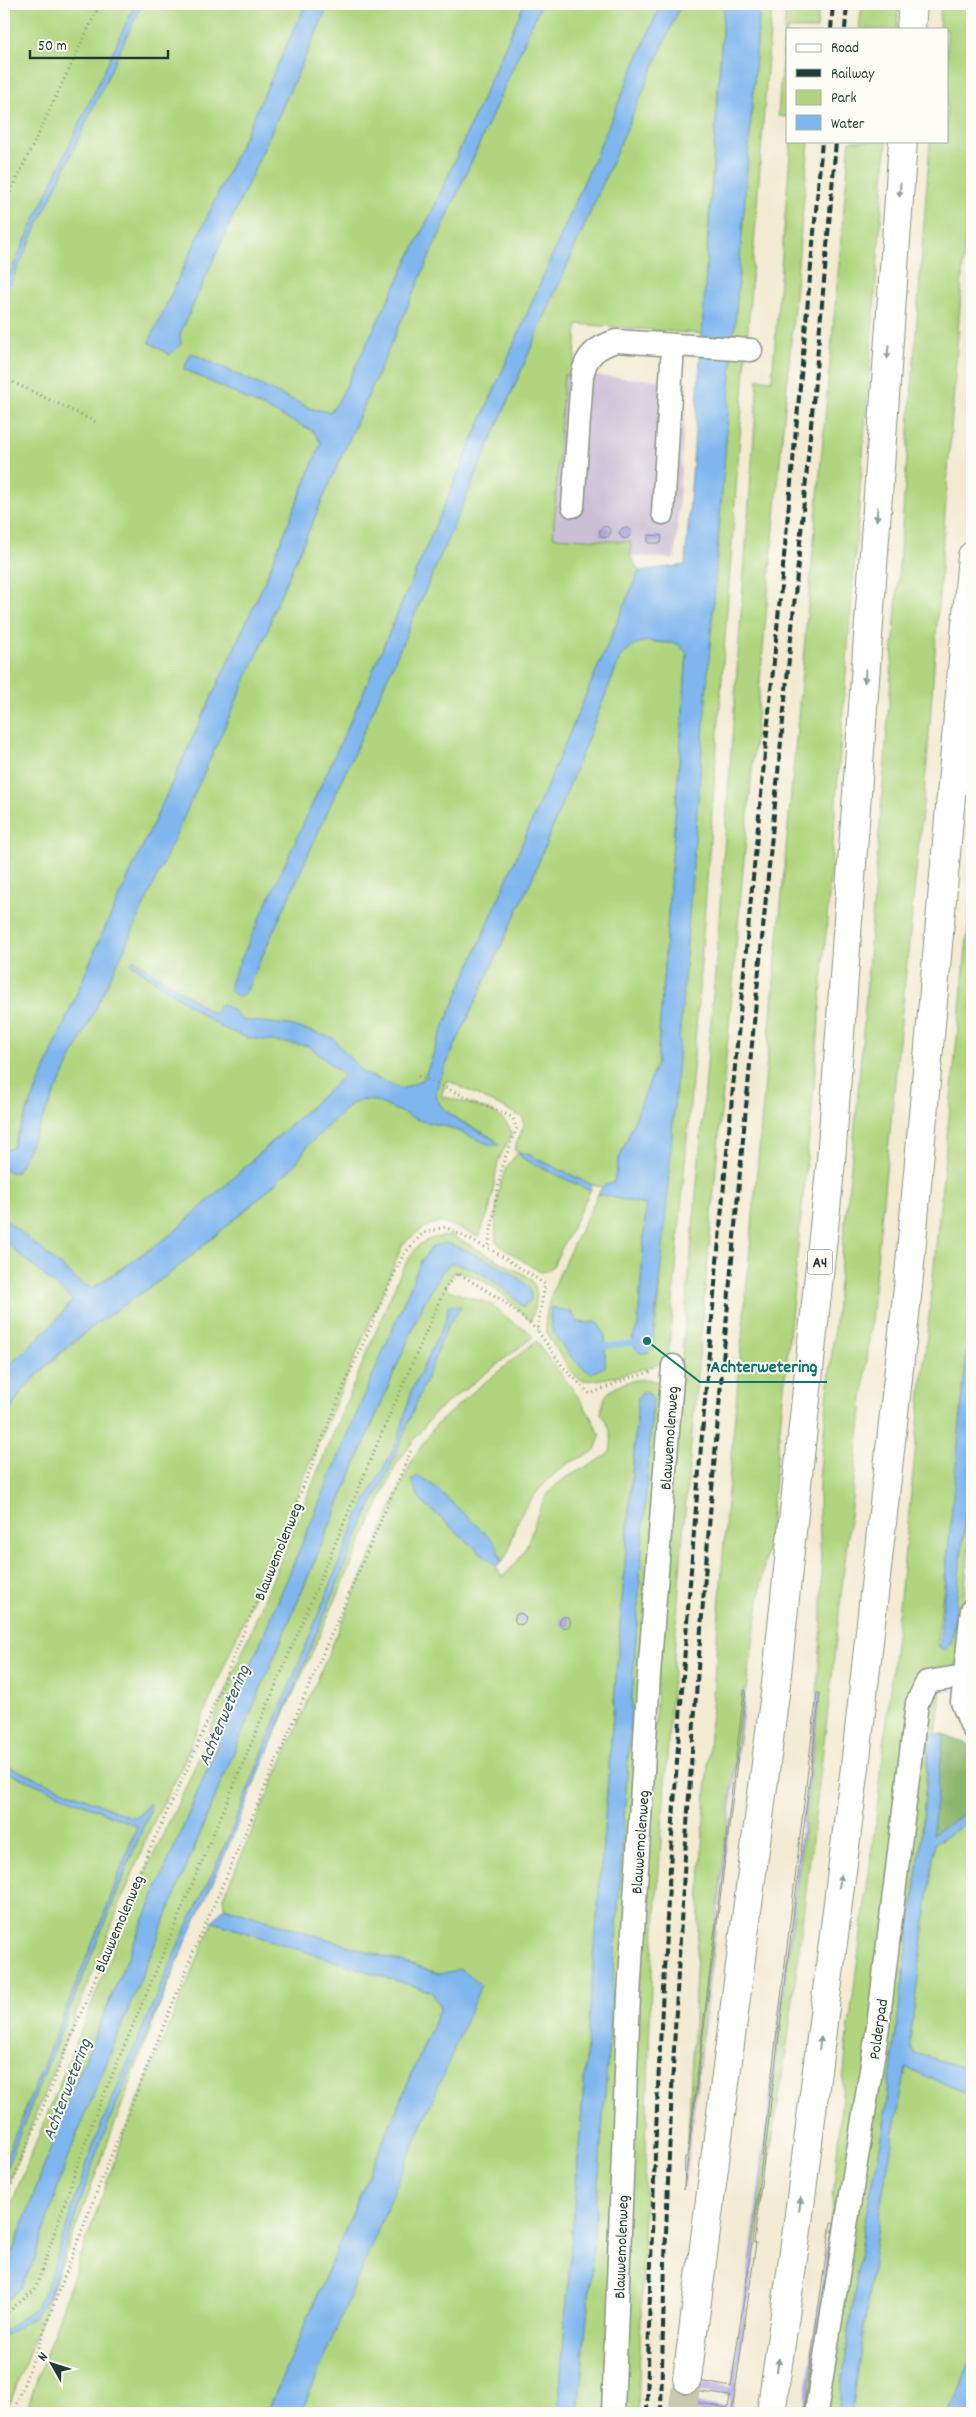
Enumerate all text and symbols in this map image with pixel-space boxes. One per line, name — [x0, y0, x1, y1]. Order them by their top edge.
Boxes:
scale bar — [30, 28, 168, 60]
legend — [786, 28, 948, 142]
text: 50 m — [38, 36, 67, 58]
text: Road — [831, 38, 859, 60]
text: Railway — [831, 64, 875, 86]
text: Park — [831, 88, 857, 110]
text: Water — [831, 114, 865, 136]
one-way arrow — [895, 182, 903, 198]
one-way arrow — [884, 344, 892, 360]
one-way arrow — [872, 506, 880, 522]
one-way arrow — [861, 668, 869, 684]
road number: A4 — [808, 1250, 832, 1274]
callout: Achterwetering — [700, 1349, 827, 1382]
text: Achterwetering — [711, 1356, 818, 1381]
street label: Blauwemolenweg — [655, 1386, 686, 1491]
street label: Blauwemolenweg — [249, 1499, 309, 1604]
water label: Achterwetering — [193, 1661, 258, 1770]
street label: Blauwemolenweg — [626, 1790, 657, 1895]
street label: Blauwemolenweg — [89, 1872, 151, 1976]
one-way arrow — [836, 1873, 844, 1889]
street label: Polderpad — [864, 1998, 895, 2061]
one-way arrow — [816, 2034, 824, 2050]
water label: Achterwetering — [38, 2035, 100, 2144]
street label: Blauwemolenweg — [609, 2195, 636, 2299]
one-way arrow — [796, 2196, 804, 2212]
north arrow — [28, 2340, 78, 2390]
text: N — [34, 2348, 53, 2366]
one-way arrow — [774, 2357, 782, 2373]

